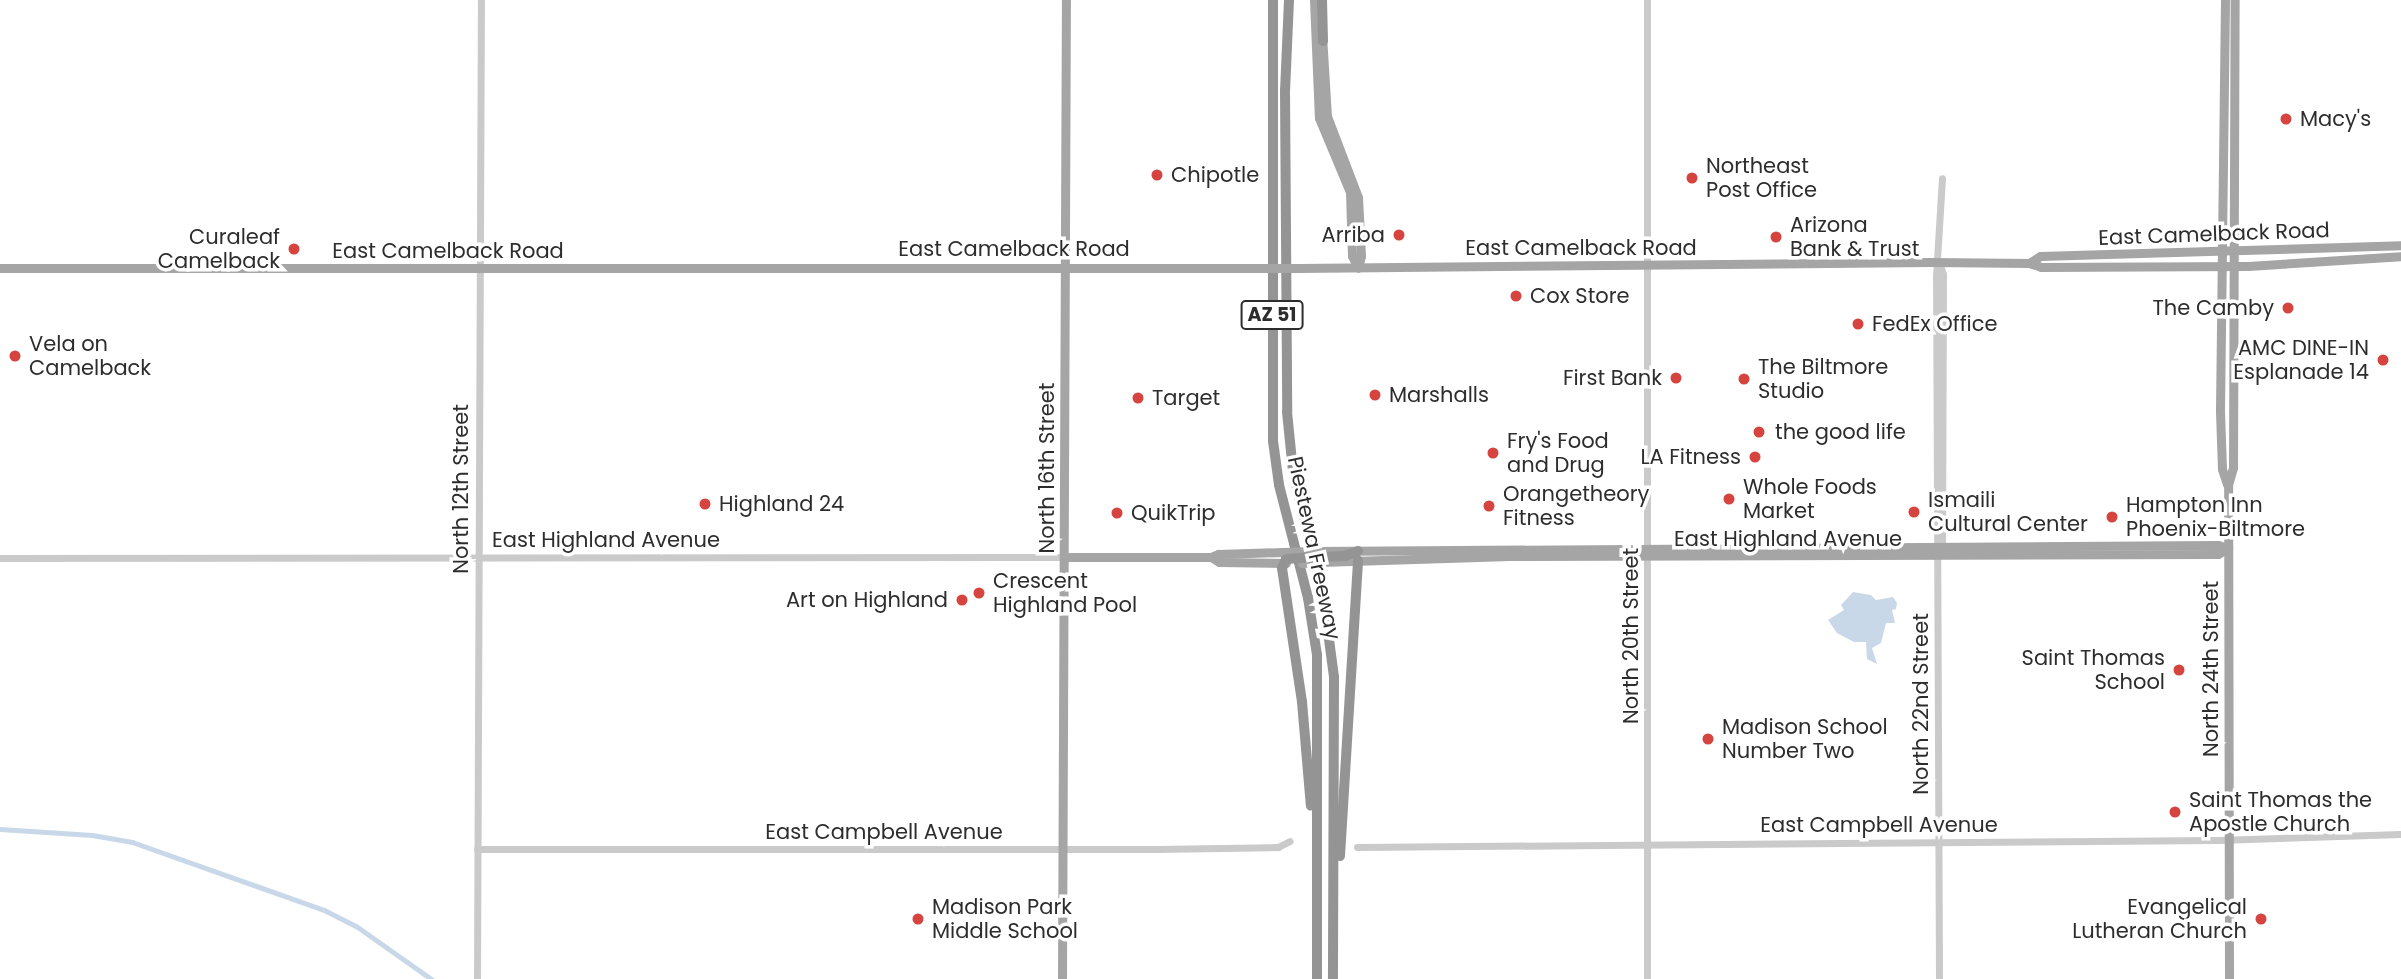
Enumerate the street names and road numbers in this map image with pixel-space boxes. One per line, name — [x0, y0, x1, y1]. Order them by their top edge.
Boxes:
street label: East Camelback Road — [2098, 217, 2330, 251]
street label: East Camelback Road — [1465, 235, 1697, 261]
street label: East Camelback Road — [898, 236, 1130, 262]
street label: East Camelback Road — [332, 238, 564, 264]
road number: AZ 51 — [1240, 300, 1304, 330]
street label: North 16th Street — [1034, 383, 1060, 553]
street label: North 12th Street — [448, 404, 474, 574]
street label: Piestewa Freeway — [1282, 454, 1346, 642]
street label: East Highland Avenue — [1674, 526, 1902, 552]
street label: East Highland Avenue — [492, 527, 720, 553]
street label: North 20th Street — [1618, 548, 1644, 724]
street label: North 24th Street — [2198, 581, 2224, 757]
street label: North 22nd Street — [1908, 613, 1934, 795]
street label: East Campbell Avenue — [1760, 812, 1998, 838]
street label: East Campbell Avenue — [765, 819, 1003, 845]

